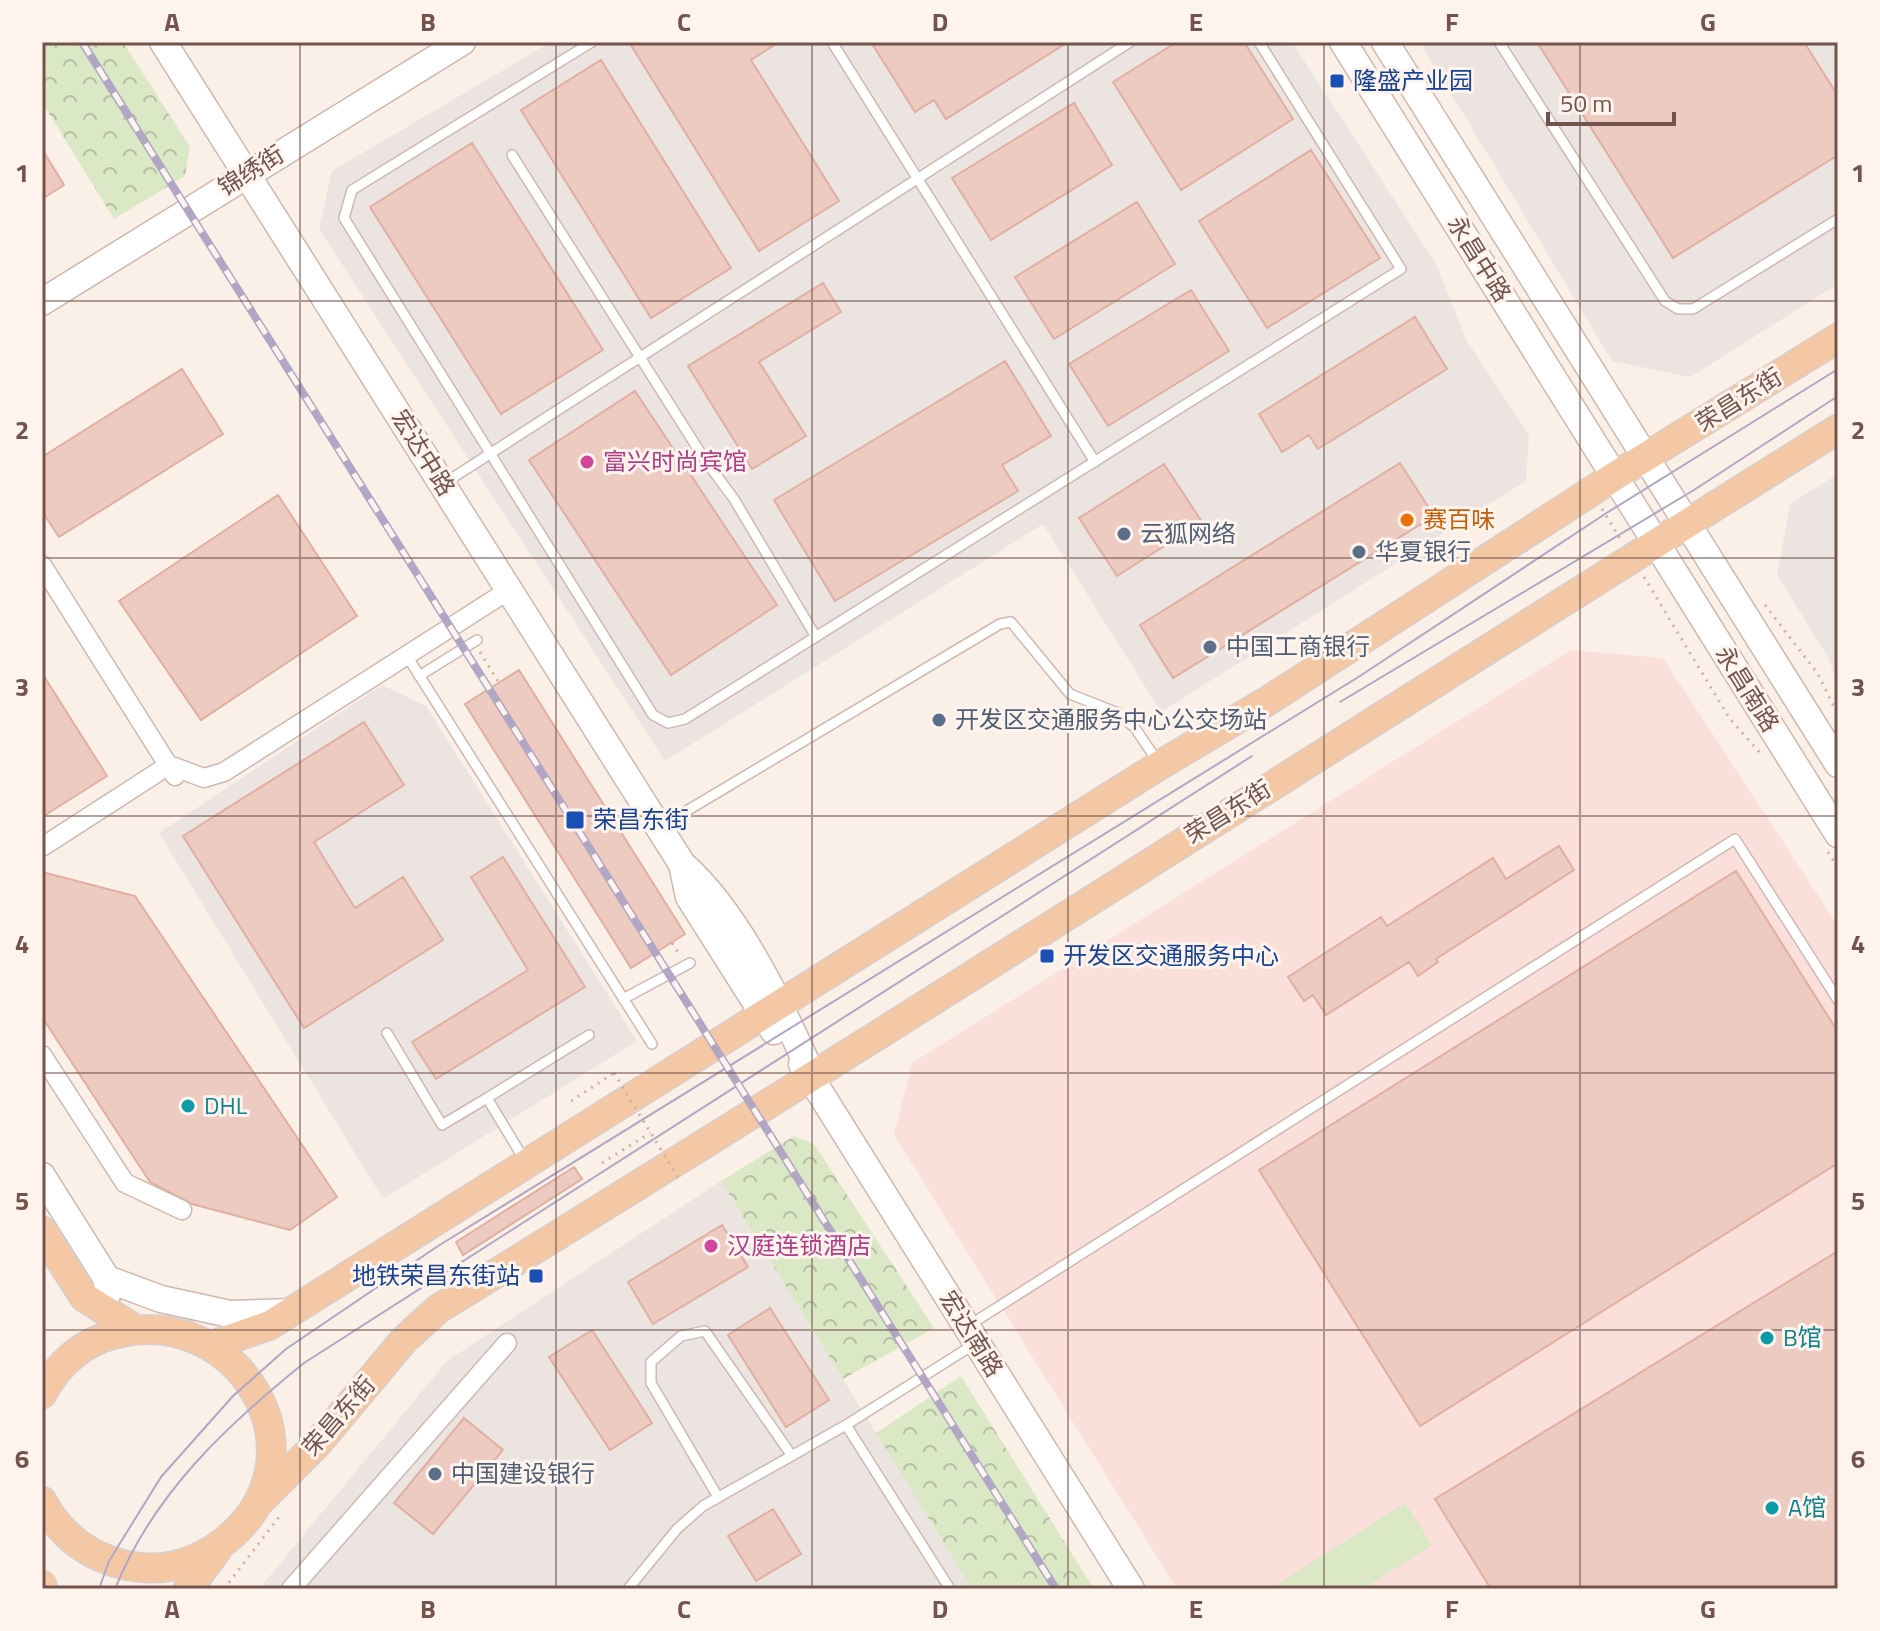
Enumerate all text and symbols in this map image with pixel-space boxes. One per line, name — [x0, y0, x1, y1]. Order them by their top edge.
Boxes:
text: A — [164, 2, 180, 41]
text: B — [420, 2, 436, 41]
text: C — [677, 2, 691, 41]
text: D — [932, 2, 948, 41]
text: E — [1189, 2, 1203, 41]
text: F — [1445, 2, 1459, 41]
text: G — [1700, 2, 1716, 41]
place label: 隆盛产业园 — [1353, 62, 1473, 98]
marker: 隆盛产业园 — [1328, 72, 1346, 90]
scale bar — [1548, 76, 1674, 126]
text: 50 m — [1560, 85, 1612, 121]
street label: 锦绣街 — [210, 136, 291, 204]
text: 1 — [15, 153, 29, 192]
text: 1 — [1851, 153, 1865, 192]
street label: 永昌中路 — [1439, 208, 1521, 309]
street label: 荣昌东街 — [1688, 358, 1789, 440]
street label: 宏达中路 — [383, 402, 465, 503]
text: 2 — [15, 410, 29, 449]
text: 2 — [1851, 410, 1865, 449]
place label: 富兴时尚宾馆 — [603, 443, 747, 479]
marker: 富兴时尚宾馆 — [578, 453, 596, 471]
place label: 赛百味 — [1423, 501, 1495, 537]
marker: 赛百味 — [1398, 511, 1416, 529]
place label: 云狐网络 — [1140, 515, 1236, 551]
marker: 云狐网络 — [1115, 525, 1133, 543]
place label: 华夏银行 — [1375, 533, 1471, 569]
marker: 华夏银行 — [1350, 543, 1368, 561]
place label: 中国工商银行 — [1226, 628, 1370, 664]
marker: 中国工商银行 — [1201, 638, 1219, 656]
street label: 永昌南路 — [1707, 638, 1789, 739]
text: 3 — [15, 667, 29, 706]
text: 3 — [1851, 667, 1865, 706]
place label: 开发区交通服务中心公交场站 — [955, 701, 1267, 737]
marker: 开发区交通服务中心公交场站 — [930, 711, 948, 729]
street label: 荣昌东街 — [1177, 770, 1278, 852]
place label: 荣昌东街 — [593, 801, 689, 837]
marker: 荣昌东街 — [564, 809, 586, 831]
text: 4 — [15, 924, 29, 963]
text: 4 — [1851, 924, 1865, 963]
place label: 开发区交通服务中心 — [1063, 937, 1279, 973]
marker: 开发区交通服务中心 — [1038, 947, 1056, 965]
place label: DHL — [204, 1087, 248, 1123]
marker: DHL — [179, 1097, 197, 1115]
text: 5 — [15, 1181, 29, 1220]
text: 5 — [1851, 1181, 1865, 1220]
place label: 汉庭连锁酒店 — [727, 1227, 871, 1263]
marker: 汉庭连锁酒店 — [702, 1237, 720, 1255]
place label: 地铁荣昌东街站 — [352, 1257, 520, 1293]
marker: 地铁荣昌东街站 — [527, 1267, 545, 1285]
street label: 宏达南路 — [931, 1283, 1013, 1384]
place label: B馆 — [1783, 1319, 1822, 1355]
marker: B馆 — [1758, 1329, 1776, 1347]
street label: 荣昌东街 — [293, 1367, 383, 1463]
text: 6 — [15, 1439, 29, 1478]
text: 6 — [1851, 1439, 1865, 1478]
place label: 中国建设银行 — [451, 1455, 595, 1491]
marker: 中国建设银行 — [426, 1465, 444, 1483]
place label: A馆 — [1788, 1489, 1826, 1525]
marker: A馆 — [1763, 1499, 1781, 1517]
text: A — [164, 1589, 180, 1628]
text: B — [420, 1589, 436, 1628]
text: C — [677, 1589, 691, 1628]
text: D — [932, 1589, 948, 1628]
text: E — [1189, 1589, 1203, 1628]
text: F — [1445, 1589, 1459, 1628]
text: G — [1700, 1589, 1716, 1628]

